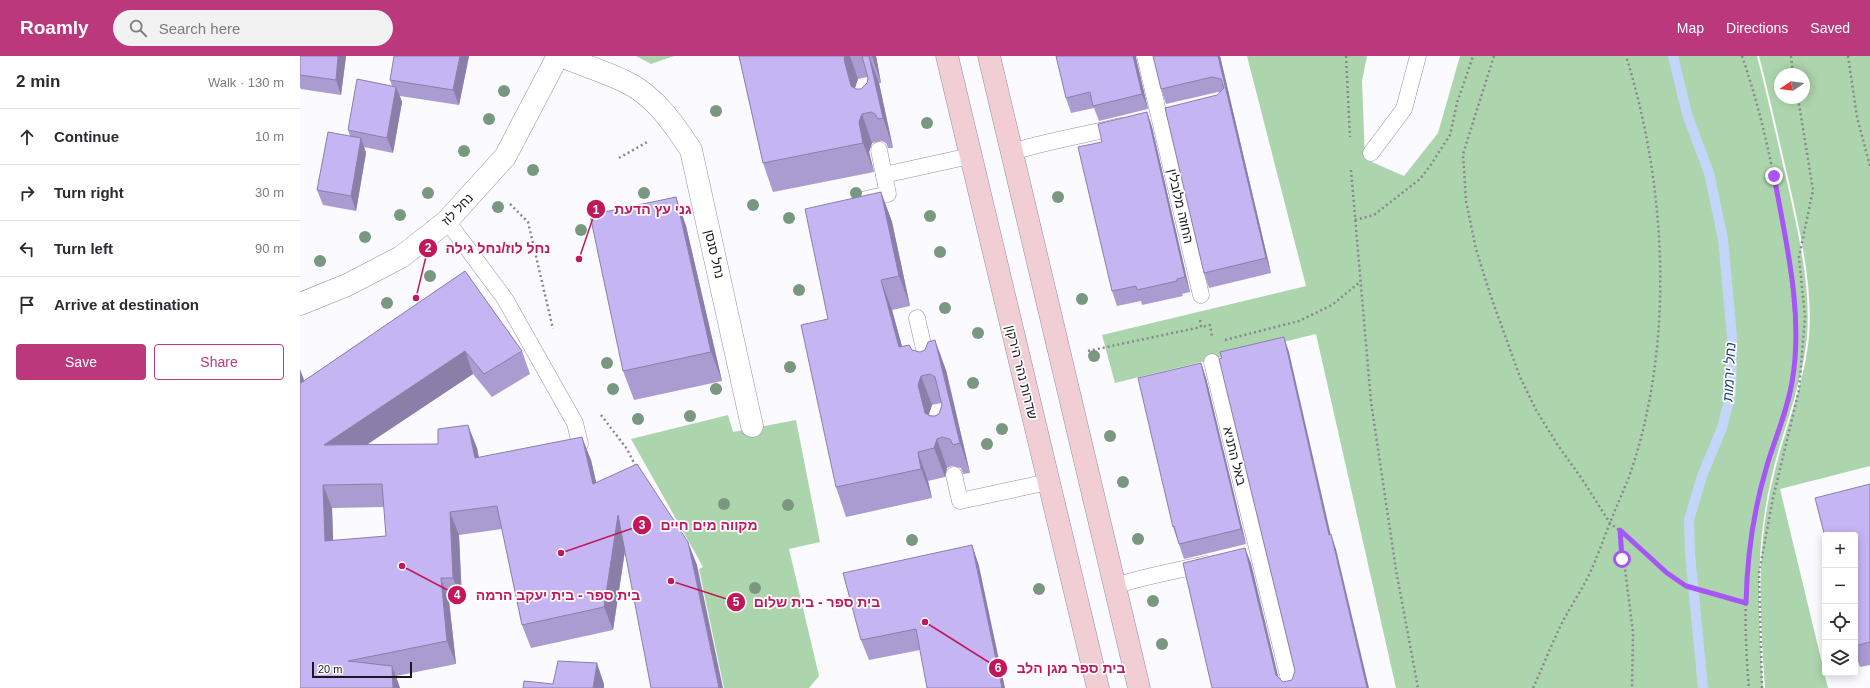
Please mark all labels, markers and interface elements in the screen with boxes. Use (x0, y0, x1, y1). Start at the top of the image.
search box (113, 10, 393, 46)
text: Roamly (20, 17, 89, 38)
icon: search (127, 17, 149, 39)
text: Search here (159, 20, 240, 37)
text: Map (1677, 20, 1704, 36)
text: Directions (1726, 20, 1788, 36)
text: Saved (1810, 20, 1850, 36)
north arrow (1774, 68, 1810, 104)
text: 2 min (16, 72, 60, 91)
text: Walk · 130 m (208, 75, 284, 90)
icon: ahead (16, 126, 38, 148)
text: Continue (54, 128, 119, 145)
text: 10 m (255, 129, 284, 144)
street label: החוזה מלובלין (1165, 167, 1196, 245)
route end (1765, 167, 1783, 185)
icon: right (16, 182, 38, 204)
text: Turn right (54, 184, 124, 201)
text: 30 m (255, 185, 284, 200)
street label: נחל לוז (439, 190, 476, 228)
callout: גני עץ הדעת (586, 196, 700, 222)
text: גני עץ הדעת (614, 201, 692, 217)
text: 1 (593, 203, 600, 217)
street label: נחל סנסן (702, 228, 727, 280)
callout: נחל לוז/נחל גילה (418, 235, 559, 261)
icon: left (16, 238, 38, 260)
text: Turn left (54, 240, 113, 257)
text: נחל לוז/נחל גילה (446, 240, 550, 256)
text: 90 m (255, 241, 284, 256)
text: 2 (425, 241, 432, 255)
icon: arrive (16, 294, 38, 316)
text: Arrive at destination (54, 296, 199, 313)
street label: שדרות נהר הירקון (1003, 324, 1040, 421)
water label: נחל ירמות (1719, 342, 1739, 403)
button: Save (16, 344, 146, 380)
button: Share (154, 344, 284, 380)
street label: באל התניא (1220, 425, 1249, 487)
callout: מקווה מים חיים (632, 512, 765, 538)
text: מקווה מים חיים (660, 517, 758, 533)
text: 3 (639, 518, 646, 532)
map controls (1822, 532, 1858, 676)
button: + (1822, 532, 1858, 568)
route start (1613, 550, 1631, 568)
button: − (1822, 568, 1858, 604)
callout: בית ספר - בית יעקב הרמה (447, 582, 648, 608)
text: בית ספר - בית יעקב הרמה (476, 587, 640, 603)
text: 4 (454, 588, 461, 602)
callout: בית ספר - בית שלום (726, 589, 888, 615)
text: בית ספר - בית שלום (754, 594, 880, 610)
text: 5 (733, 595, 740, 609)
button: locate (1822, 604, 1858, 640)
button: layers (1822, 640, 1858, 676)
callout: בית ספר מגן הלב (988, 655, 1133, 681)
scale bar (312, 660, 412, 679)
text: בית ספר מגן הלב (1017, 660, 1125, 676)
text: 6 (995, 661, 1002, 675)
text: 20 m (318, 663, 342, 675)

